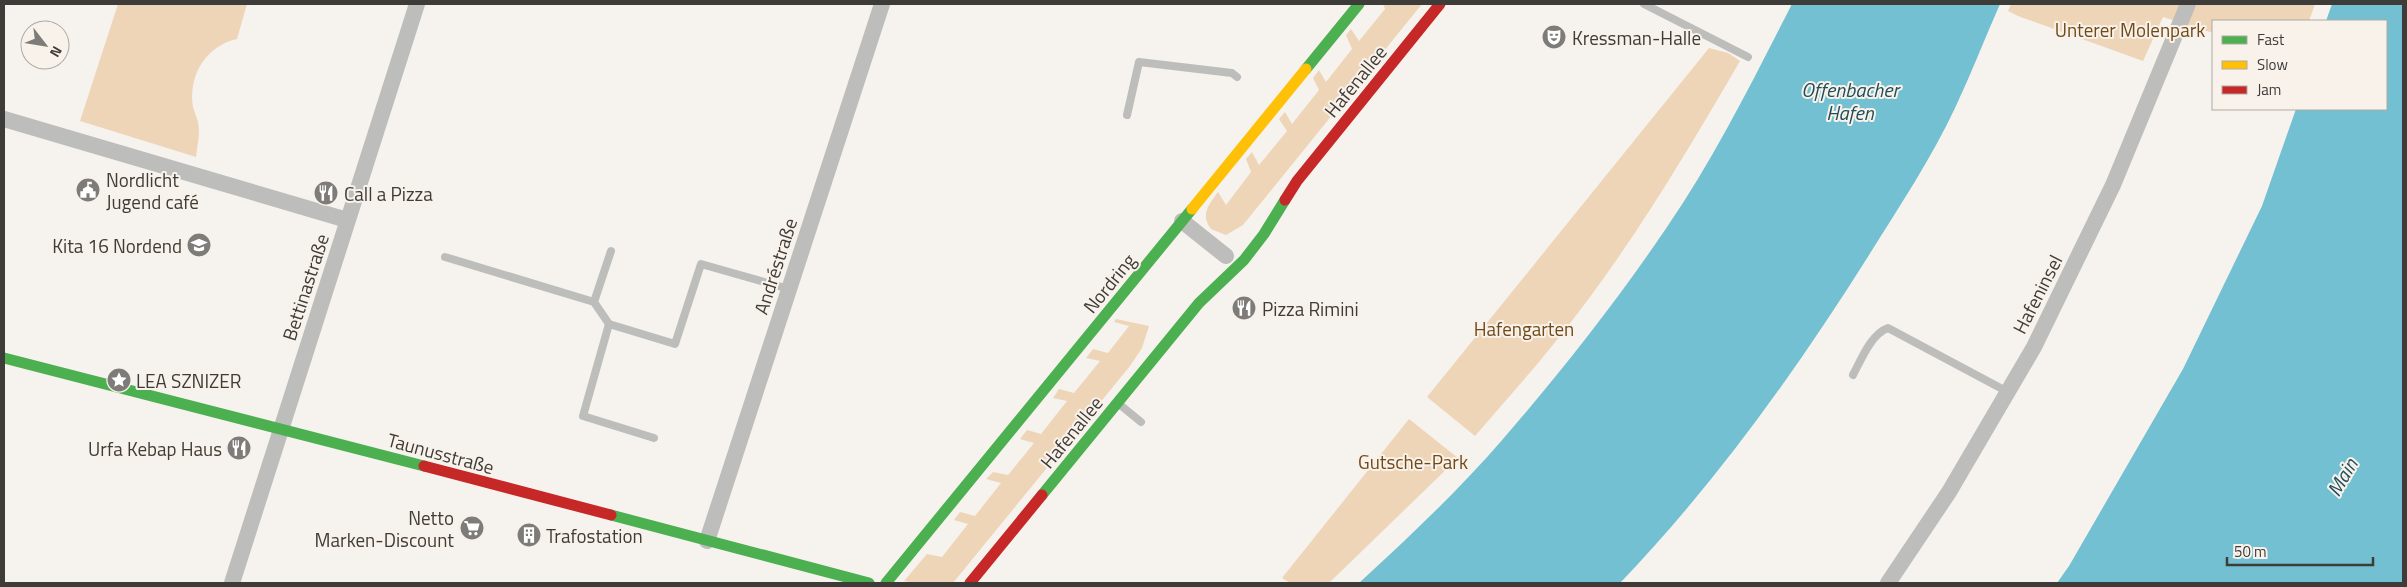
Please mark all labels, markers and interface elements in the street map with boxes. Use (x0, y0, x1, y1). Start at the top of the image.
park label: Unterer Molenpark (2055, 15, 2205, 44)
north arrow (20, 20, 70, 70)
legend (2212, 20, 2387, 110)
place label: Kressman-Halle (1572, 23, 1701, 52)
theatre icon: Kressman-Halle (1541, 24, 1567, 50)
text: Fast (2257, 28, 2285, 51)
street label: Hafenallee (1317, 39, 1393, 123)
text: N (45, 42, 68, 62)
text: Slow (2257, 53, 2288, 76)
water label: Offenbacher Hafen (1801, 74, 1901, 128)
text: Jam (2257, 78, 2281, 101)
place label: Nordlicht Jugend café (106, 165, 199, 216)
public building icon: Nordlicht Jugend café (75, 177, 101, 203)
place label: Call a Pizza (344, 179, 433, 208)
restaurant icon: Call a Pizza (313, 180, 339, 206)
street label: Andréstraße (746, 214, 804, 318)
street label: Bettinastraße (274, 230, 336, 344)
place label: Kita 16 Nordend (52, 231, 182, 260)
school or university icon: Kita 16 Nordend (186, 232, 212, 258)
street label: Nordring (1076, 247, 1142, 319)
street label: Hafeninsel (2005, 249, 2069, 339)
place label: Pizza Rimini (1262, 294, 1359, 323)
restaurant icon: Pizza Rimini (1231, 295, 1257, 321)
park label: Hafengarten (1474, 314, 1574, 343)
place label: LEA SZNIZER (136, 366, 242, 395)
place icon: LEA SZNIZER (106, 367, 132, 393)
street label: Hafenallee (1033, 390, 1109, 474)
street label: Taunusstraße (385, 425, 497, 481)
place label: Urfa Kebap Haus (88, 434, 222, 463)
restaurant icon: Urfa Kebap Haus (226, 435, 252, 461)
park label: Gutsche-Park (1358, 447, 1468, 476)
water label: Main (2319, 451, 2366, 502)
place label: Netto Marken-Discount (315, 503, 454, 554)
supermarket icon: Netto Marken-Discount (459, 515, 485, 541)
place label: Trafostation (546, 521, 643, 550)
building icon: Trafostation (516, 522, 542, 548)
scale bar (2227, 534, 2373, 566)
text: 50 m (2234, 540, 2267, 563)

